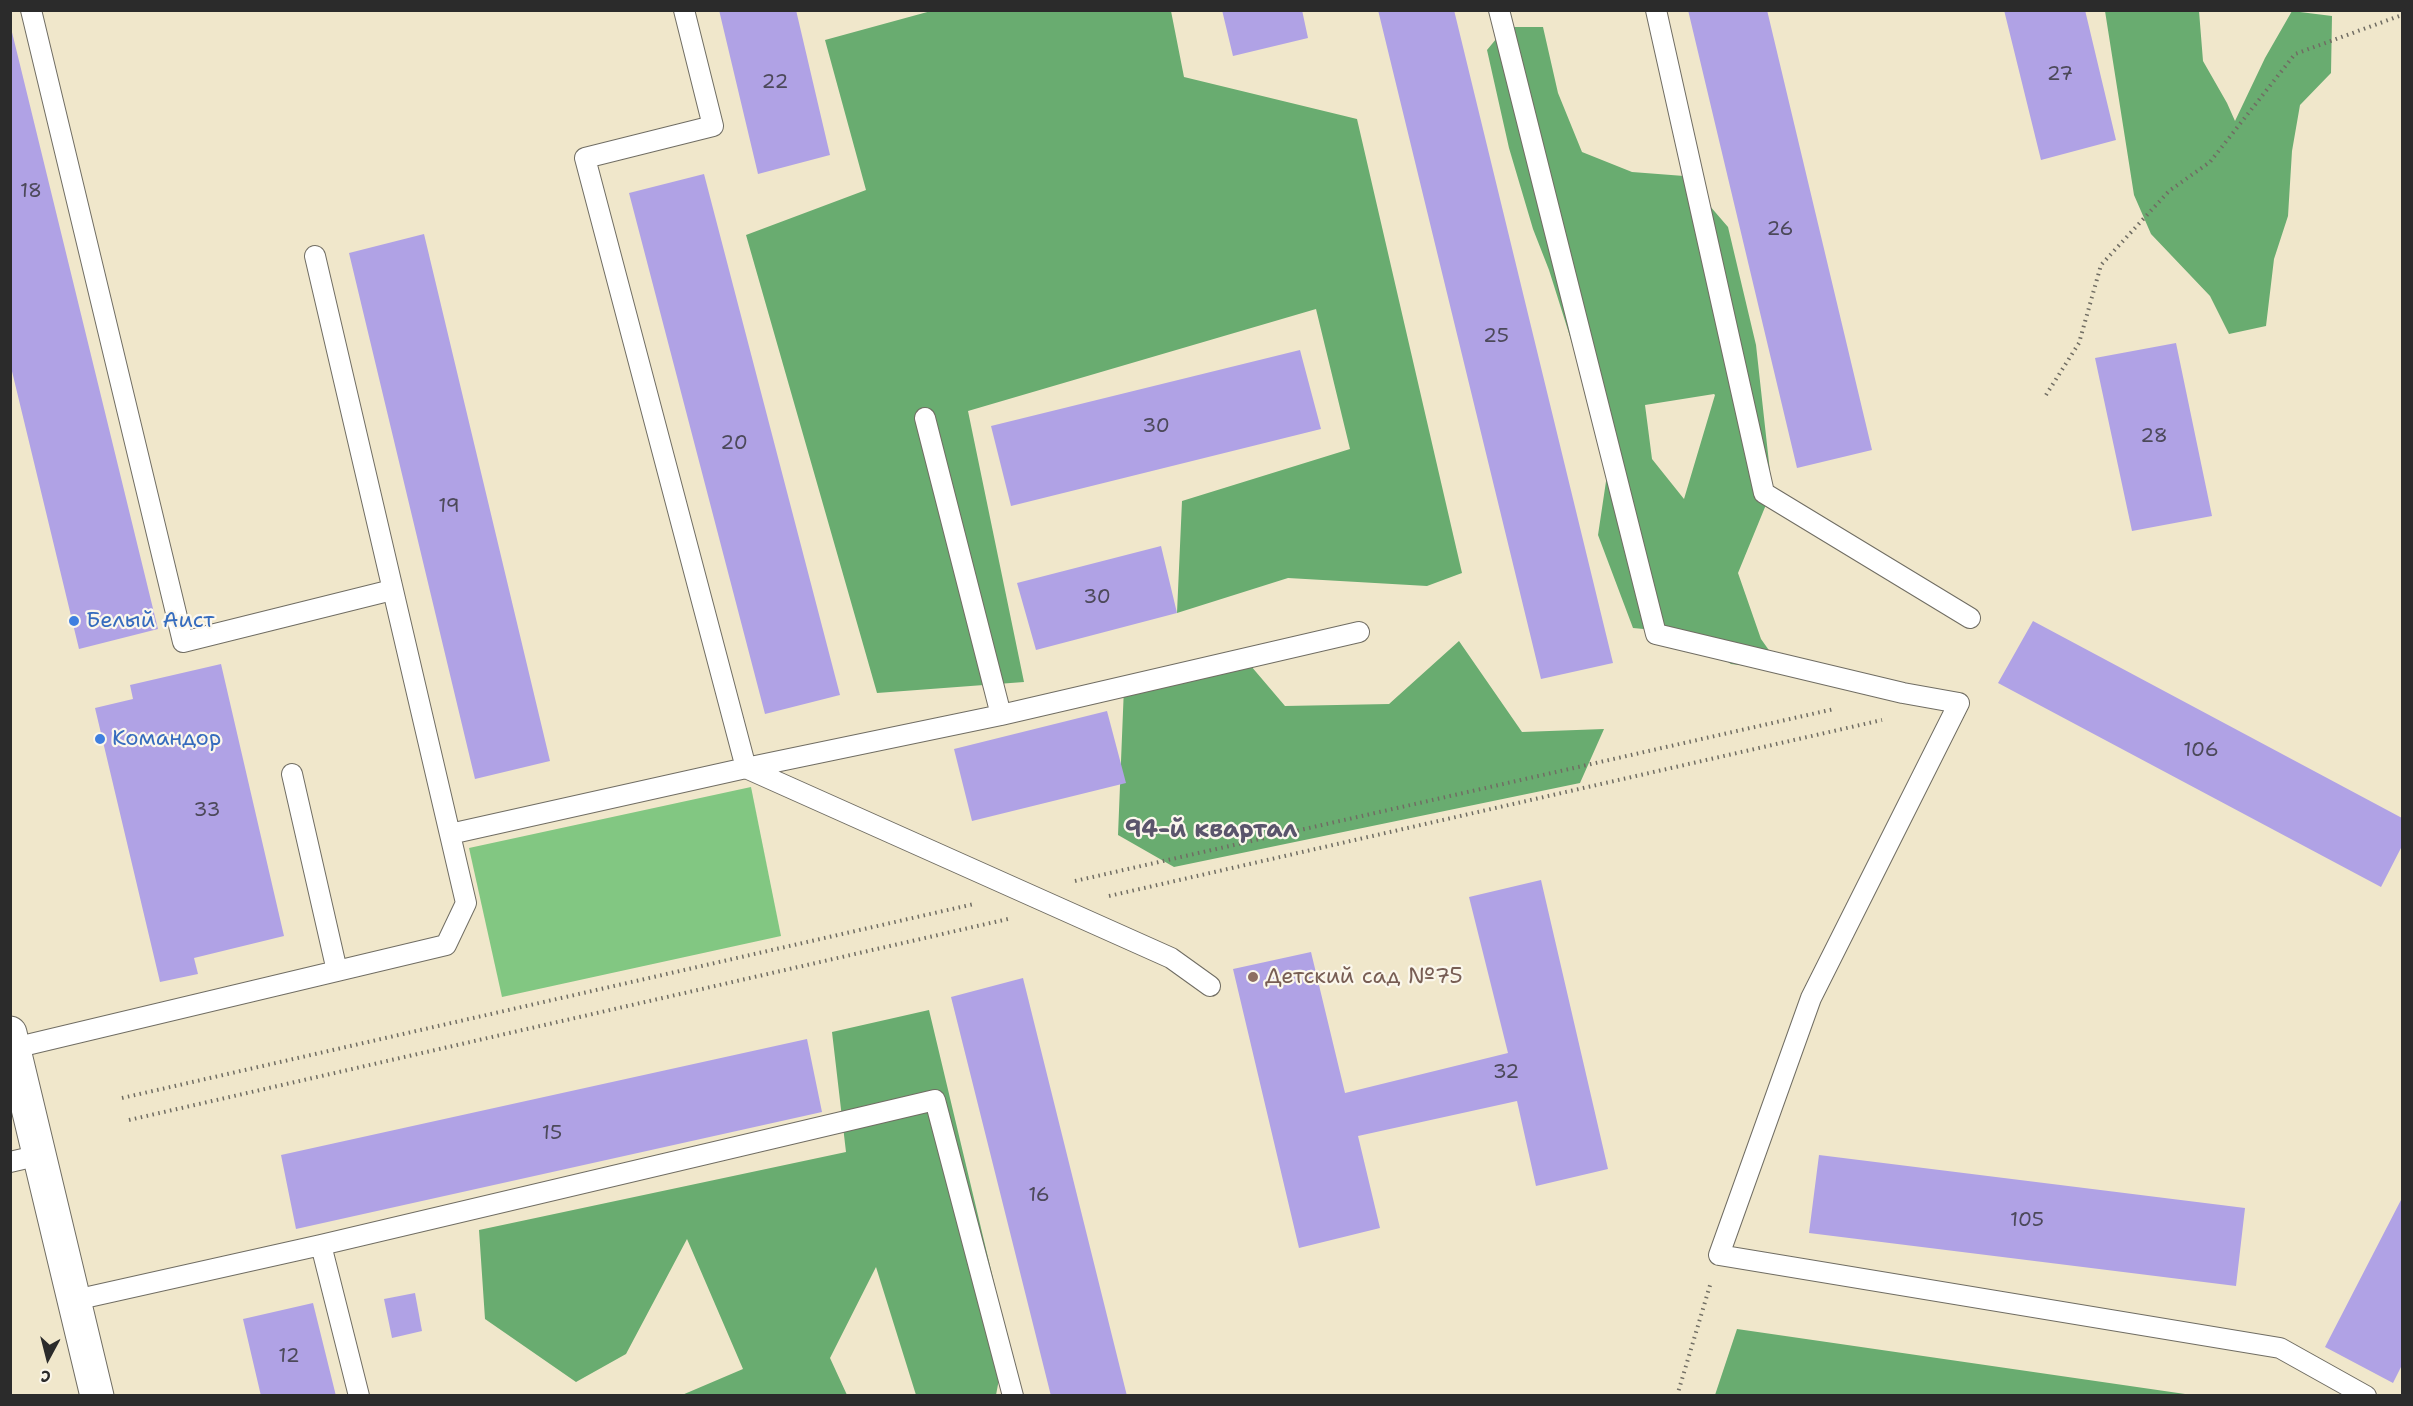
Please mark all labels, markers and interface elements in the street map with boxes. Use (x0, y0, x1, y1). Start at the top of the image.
house number: 27 (2047, 63, 2073, 87)
house number: 22 (762, 71, 788, 95)
house number: 18 (20, 180, 42, 204)
house number: 26 (1766, 218, 1794, 242)
house number: 25 (1483, 325, 1509, 349)
house number: 30 (1142, 415, 1170, 439)
house number: 28 (2140, 425, 2168, 449)
house number: 20 (720, 432, 748, 456)
house number: 19 (438, 495, 460, 519)
house number: 30 (1083, 586, 1111, 610)
place label: Белый Аист (86, 608, 214, 634)
marker: Белый Аист (67, 614, 81, 628)
place label: Командор (112, 726, 221, 752)
marker: Командор (93, 732, 107, 746)
house number: 106 (2183, 739, 2219, 763)
house number: 33 (194, 799, 220, 823)
district label: 94-й квартал (1125, 817, 1297, 845)
place label: Детский сад №75 (1265, 964, 1463, 990)
marker: Детский сад №75 (1246, 970, 1260, 984)
house number: 32 (1493, 1061, 1519, 1085)
house number: 15 (542, 1122, 562, 1146)
house number: 16 (1028, 1184, 1050, 1208)
house number: 105 (2010, 1209, 2044, 1233)
north arrow (18, 1328, 78, 1388)
house number: 12 (278, 1345, 300, 1369)
text: С (40, 1365, 52, 1387)

